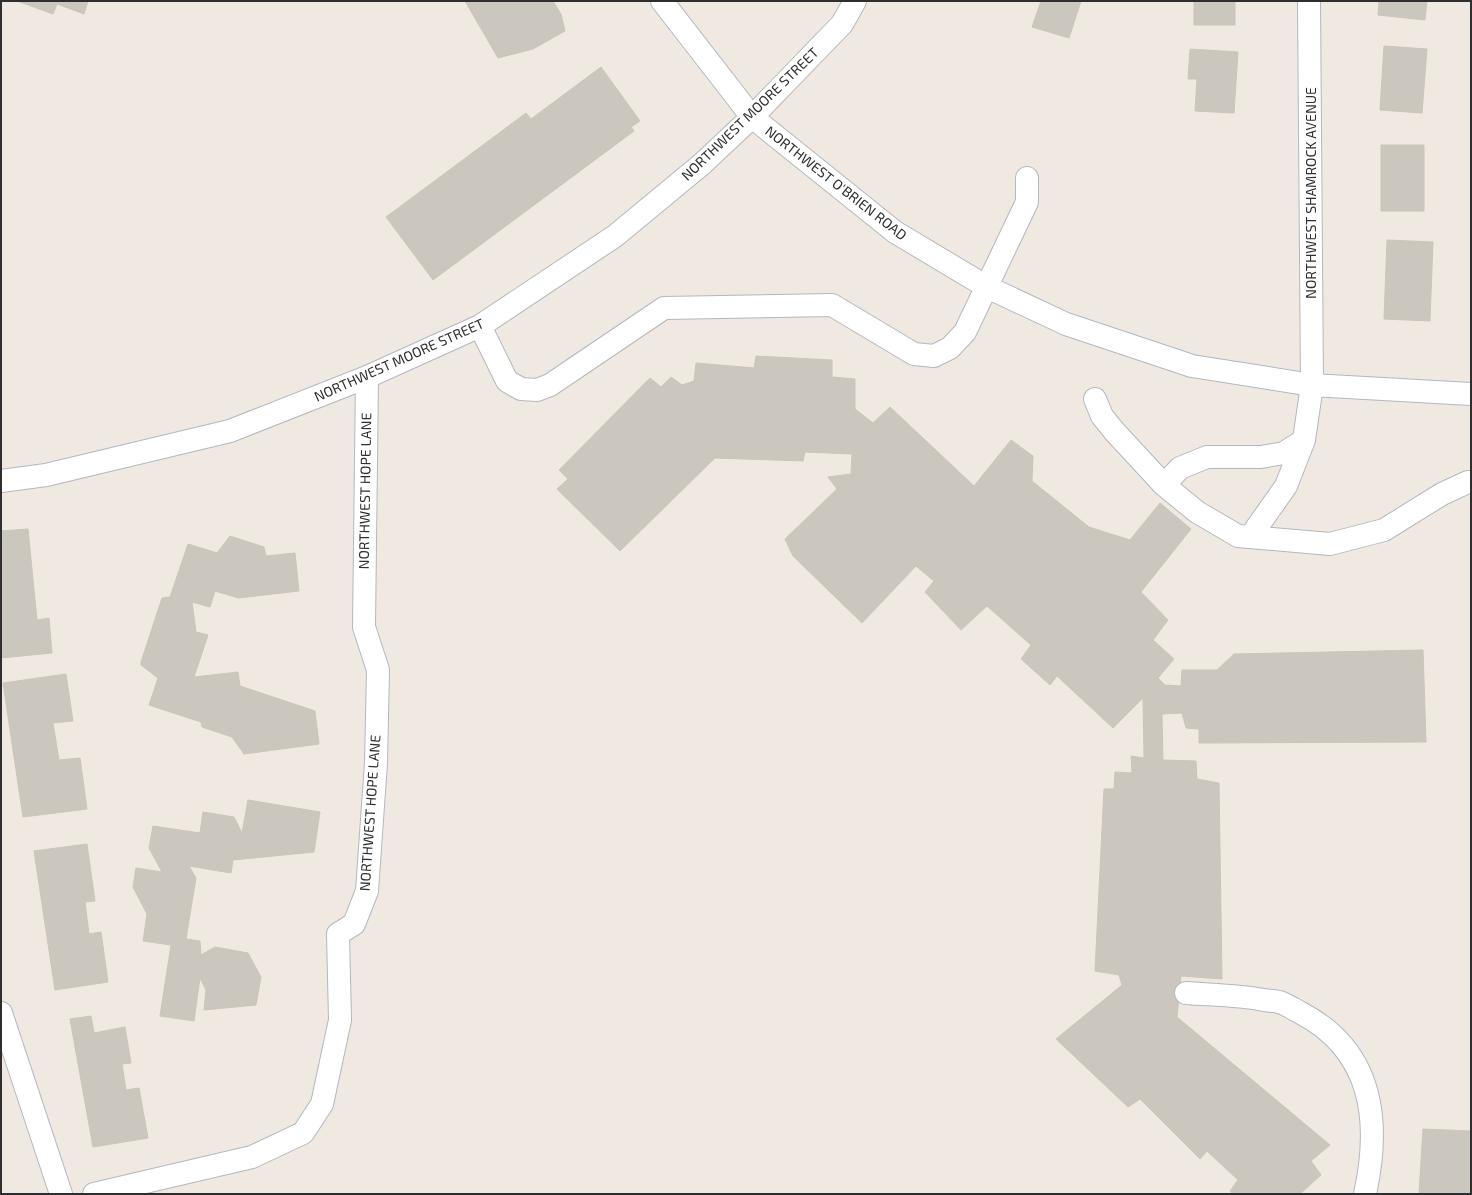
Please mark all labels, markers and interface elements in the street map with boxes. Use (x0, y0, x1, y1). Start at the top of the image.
street label: NORTHWEST MOORE STREET (678, 44, 822, 184)
street label: NORTHWEST SHAMROCK AVENUE (1302, 87, 1319, 299)
street label: NORTHWEST O'BRIEN ROAD (762, 122, 911, 243)
street label: NORTHWEST MOORE STREET (311, 314, 486, 405)
street label: NORTHWEST HOPE LANE (355, 412, 374, 569)
street label: NORTHWEST HOPE LANE (356, 734, 383, 892)

